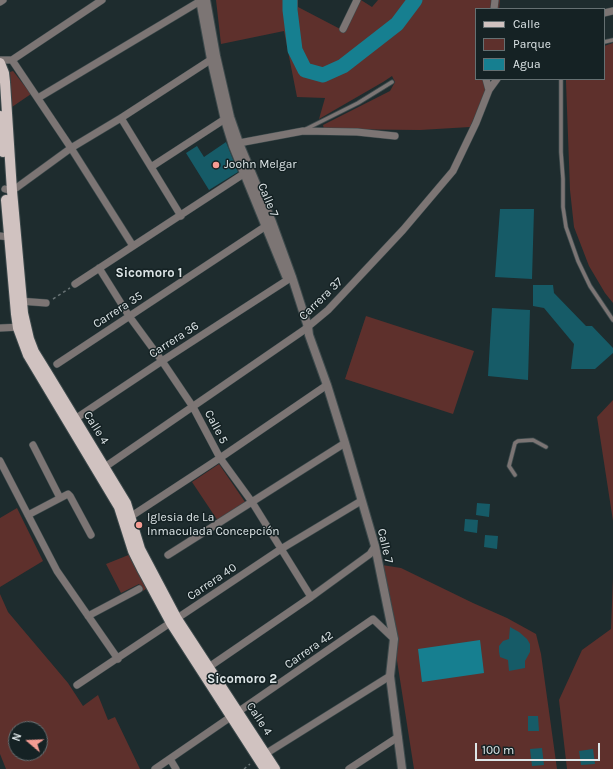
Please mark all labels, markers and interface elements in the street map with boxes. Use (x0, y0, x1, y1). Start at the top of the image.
legend (475, 8, 605, 80)
text: Calle (513, 17, 540, 31)
text: Parque (513, 37, 551, 51)
text: Agua (513, 57, 541, 71)
place label: Joohn Melgar (224, 158, 297, 172)
marker: Joohn Melgar (211, 160, 221, 170)
street label: Calle 7 (254, 181, 282, 219)
district label: Sicomoro 1 (116, 265, 182, 281)
street label: Carrera 37 (296, 275, 346, 323)
street label: Carrera 35 (90, 289, 146, 331)
street label: Carrera 36 (146, 319, 202, 361)
street label: Calle 5 (201, 408, 231, 446)
street label: Calle 4 (80, 409, 112, 447)
place label: Iglesia de La Inmaculada Concepción (147, 511, 280, 539)
marker: Iglesia de La Inmaculada Concepción (134, 520, 144, 530)
street label: Calle 7 (374, 527, 396, 565)
street label: Carrera 40 (185, 560, 239, 604)
street label: Carrera 42 (282, 628, 336, 672)
district label: Sicomoro 2 (207, 671, 277, 687)
street label: Calle 4 (243, 700, 275, 738)
north arrow (8, 721, 48, 761)
text: N (10, 731, 25, 743)
scale bar (477, 735, 602, 761)
text: 100 m (482, 743, 514, 757)

